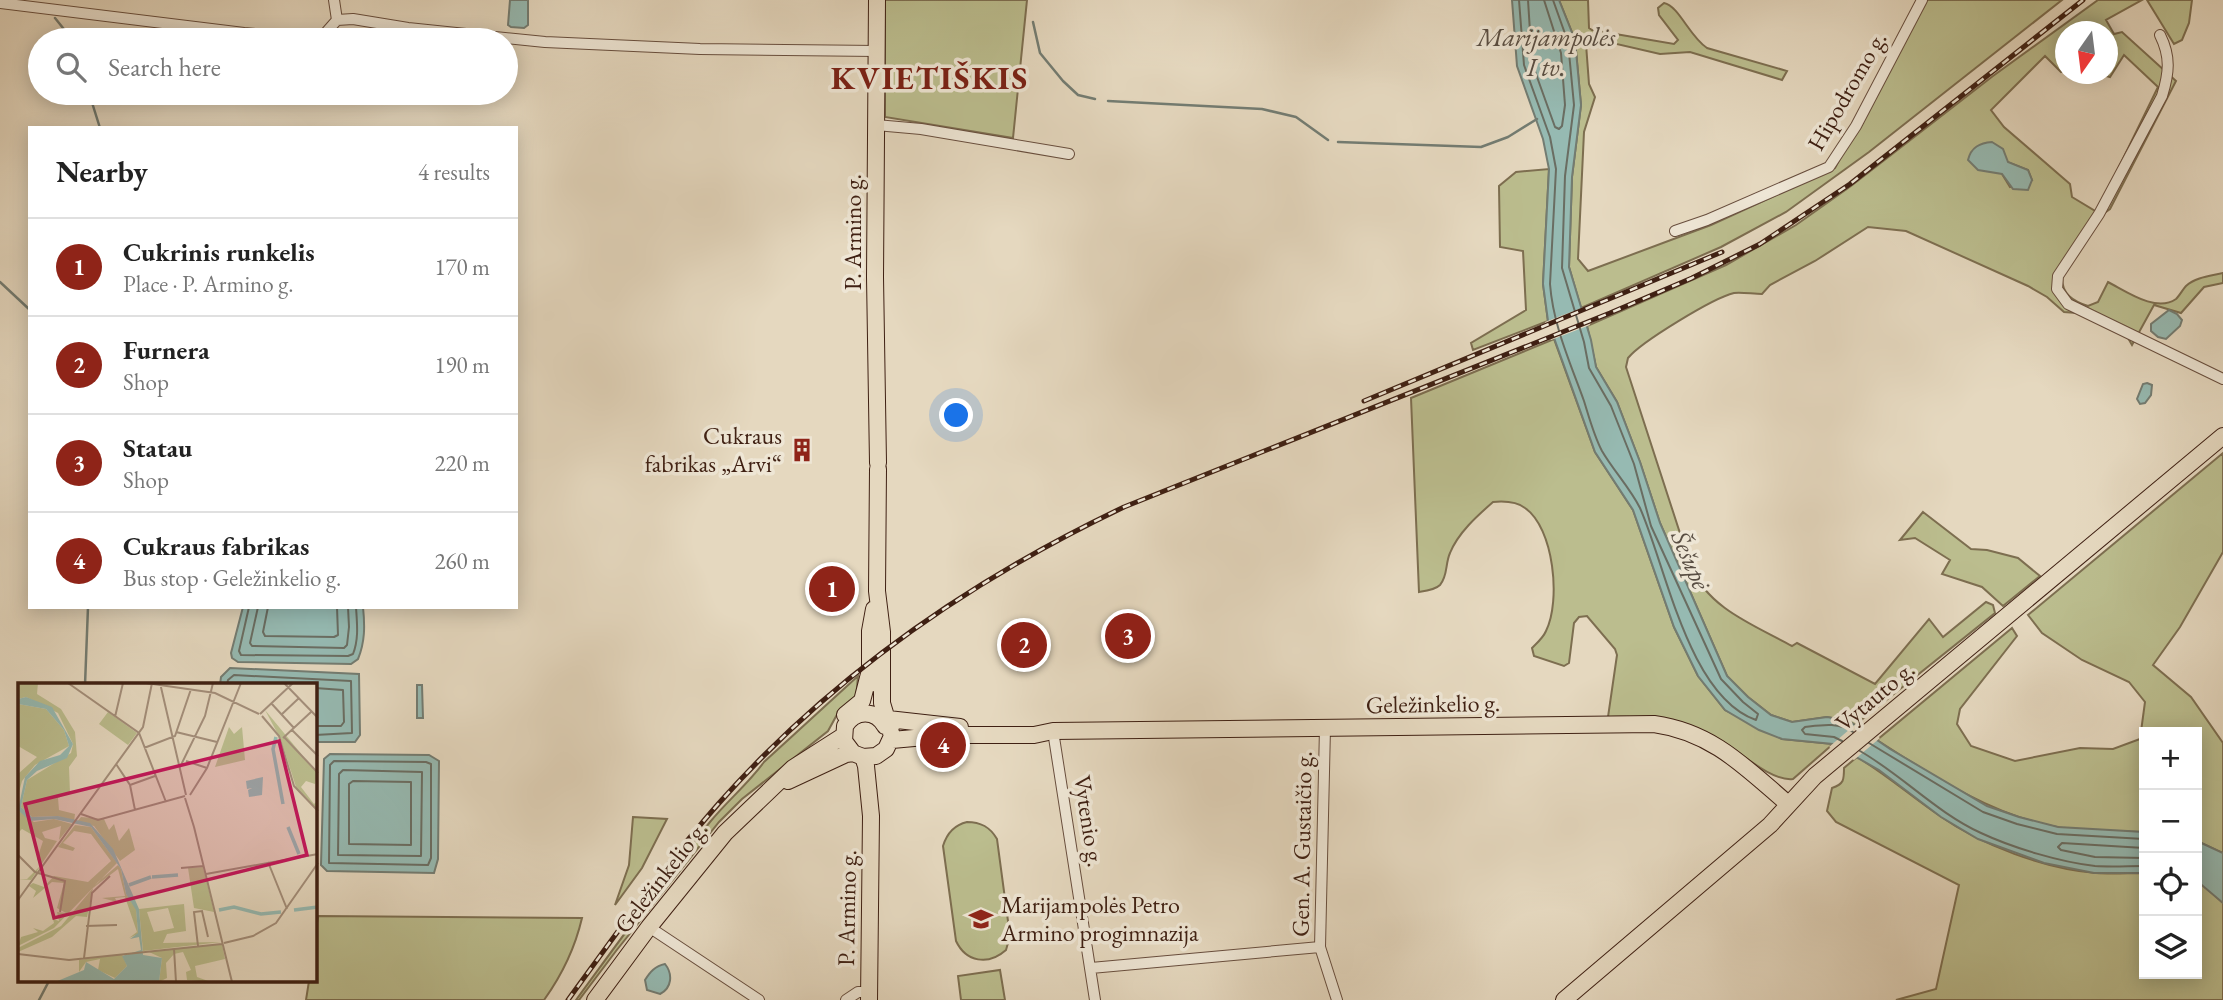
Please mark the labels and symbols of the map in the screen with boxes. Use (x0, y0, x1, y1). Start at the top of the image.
water label: Marijampolės I tv. (1475, 20, 1616, 84)
north arrow (2055, 21, 2118, 84)
street label: Hipodromo g. (1800, 25, 1893, 156)
district label: KVIETIŠKIS (831, 57, 1029, 99)
street label: P. Armino g. (837, 174, 868, 290)
your location (939, 398, 973, 432)
place label: Cukraus fabrikas „Arvi“ (645, 420, 782, 479)
building icon: Cukraus fabrikas „Arvi“ (788, 436, 816, 464)
water label: Šešupė (1663, 524, 1719, 596)
pin: 1 (809, 563, 855, 615)
pin: 3 (1105, 610, 1151, 662)
pin: 2 (1001, 619, 1047, 671)
street label: Vytauto g. (1829, 653, 1921, 738)
inset map (18, 683, 317, 982)
street label: Geležinkelio g. (1365, 687, 1500, 720)
pin: 4 (920, 719, 966, 771)
street label: Gen. A. Gustaičio g. (1284, 751, 1319, 937)
street label: Vytenio g. (1067, 773, 1112, 869)
street label: Geležinkelio g. (607, 814, 714, 939)
street label: P. Armino g. (830, 850, 863, 966)
place label: Marijampolės Petro Armino progimnazija (1000, 889, 1199, 948)
school or university icon: Marijampolės Petro Armino progimnazija (967, 905, 995, 933)

